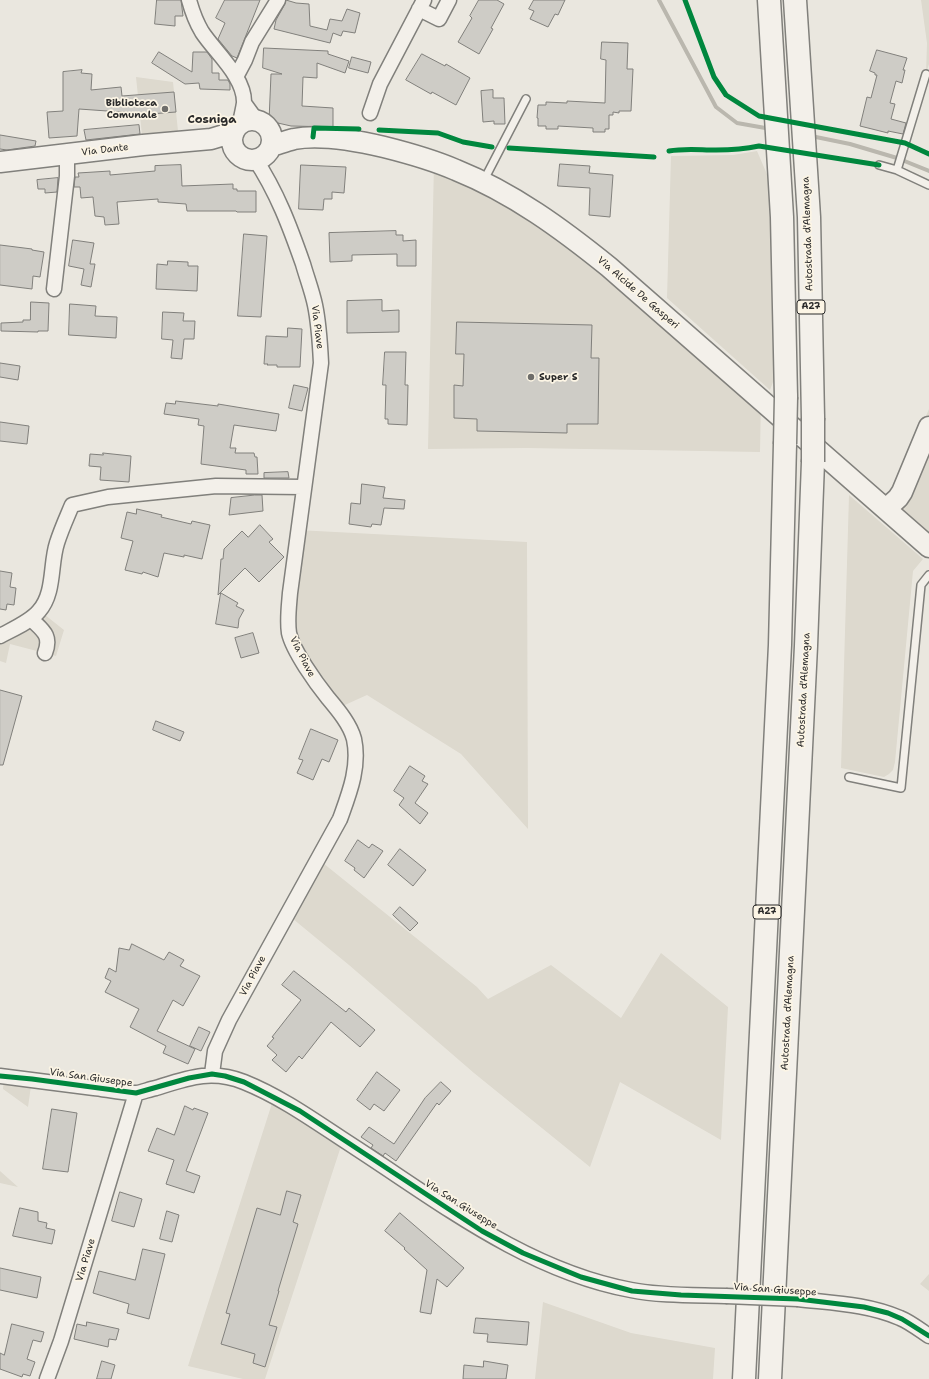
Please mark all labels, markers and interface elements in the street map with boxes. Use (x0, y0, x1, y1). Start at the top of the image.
place label: Biblioteca Comunale (106, 97, 157, 120)
marker: Biblioteca Comunale (160, 104, 170, 114)
district label: Cosniga (188, 113, 236, 127)
street label: Via Dante (81, 141, 129, 159)
street label: Autostrada d'Alemagna (800, 177, 816, 291)
street label: Via Alcide De Gasperi (595, 254, 681, 332)
road number: A27 (797, 300, 825, 314)
street label: Via Piave (308, 304, 326, 350)
place label: Super S (539, 371, 577, 383)
marker: Super S (526, 372, 536, 382)
street label: Autostrada d'Alemagna (795, 632, 813, 748)
street label: Via Piave (287, 635, 317, 679)
road number: A27 (753, 905, 781, 919)
street label: Via Piave (237, 954, 269, 998)
street label: Autostrada d'Alemagna (779, 955, 797, 1071)
street label: Via San Giuseppe (49, 1066, 133, 1090)
street label: Via San Giuseppe (422, 1178, 500, 1232)
street label: Via Piave (74, 1237, 98, 1283)
street label: Via San Giuseppe (733, 1281, 817, 1299)

